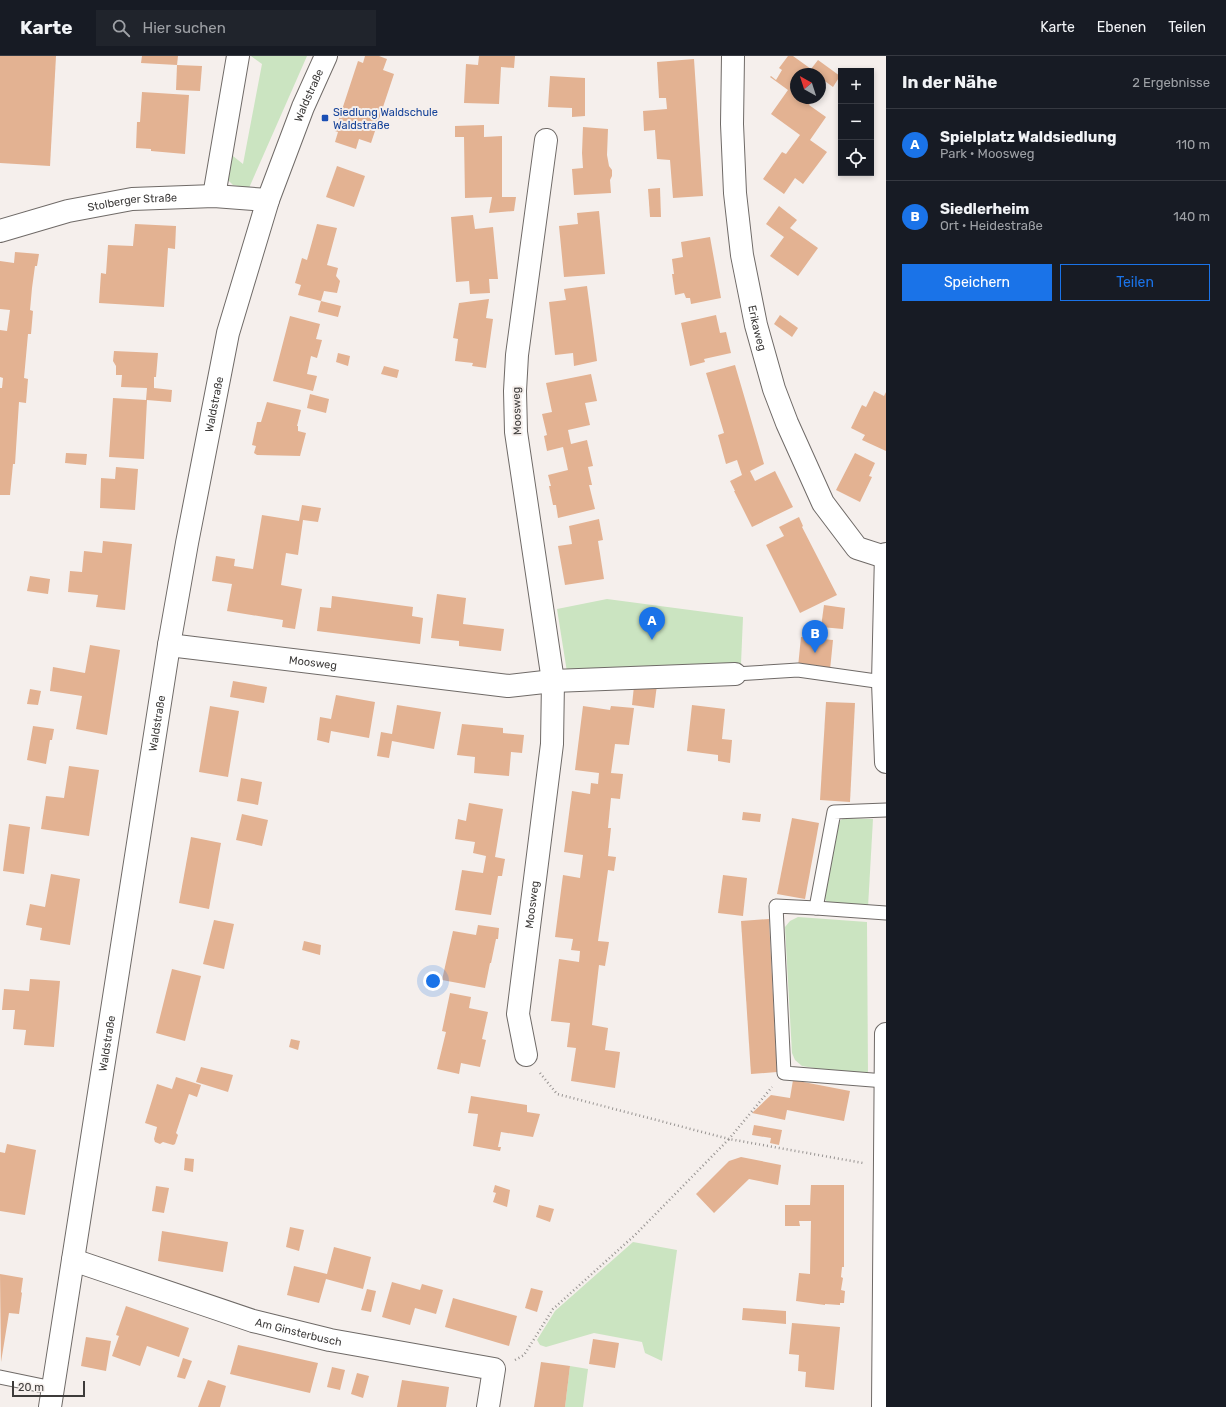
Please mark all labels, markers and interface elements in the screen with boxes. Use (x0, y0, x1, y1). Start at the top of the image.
search box (96, 10, 376, 46)
text: Karte (20, 16, 72, 39)
icon: search (110, 17, 132, 39)
text: Hier suchen (142, 19, 226, 37)
text: Karte (1040, 19, 1075, 36)
text: Ebenen (1097, 19, 1146, 36)
text: Teilen (1168, 19, 1206, 36)
street label: Waldstraße (292, 67, 326, 124)
north arrow (790, 68, 826, 104)
map controls (838, 68, 874, 176)
button: + (838, 68, 874, 104)
text: In der Nähe (902, 72, 997, 92)
text: 2 Ergebnisse (1132, 75, 1210, 90)
button: − (838, 104, 874, 140)
place label: Siedlung Waldschule Waldstraße (333, 106, 438, 132)
marker: Siedlung Waldschule Waldstraße (320, 113, 330, 123)
text: Spielplatz Waldsiedlung (940, 128, 1117, 146)
text: A (910, 137, 920, 152)
text: 110 m (1176, 137, 1210, 152)
button: locate (838, 140, 874, 176)
text: Park · Moosweg (940, 146, 1035, 161)
street label: Stolberger Straße (86, 191, 177, 214)
text: Siedlerheim (940, 200, 1029, 218)
text: B (910, 209, 920, 224)
text: 140 m (1173, 209, 1210, 224)
text: Ort · Heidestraße (940, 218, 1043, 233)
button: Speichern (902, 264, 1052, 301)
button: Teilen (1060, 264, 1210, 301)
street label: Erikaweg (746, 304, 769, 352)
street label: Waldstraße (202, 375, 226, 433)
street label: Moosweg (510, 387, 524, 435)
pin: A (639, 607, 665, 640)
pin: B (802, 620, 828, 653)
street label: Moosweg (288, 653, 338, 672)
street label: Waldstraße (146, 694, 168, 752)
street label: Moosweg (522, 880, 541, 929)
your location (423, 971, 443, 991)
street label: Waldstraße (96, 1014, 118, 1072)
street label: Am Ginsterbusch (254, 1315, 343, 1348)
scale bar (12, 1379, 85, 1398)
text: 20 m (18, 1381, 44, 1394)

